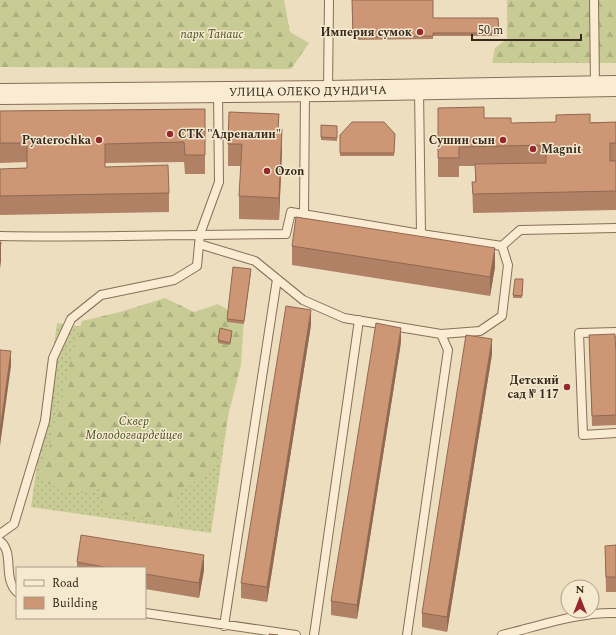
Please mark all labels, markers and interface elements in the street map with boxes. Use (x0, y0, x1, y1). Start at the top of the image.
scale bar (472, 16, 581, 42)
text: 50 m (478, 21, 503, 40)
place label: Империя сумок (320, 23, 413, 42)
park label: парк Танаис (180, 25, 244, 44)
marker: Империя сумок (415, 27, 425, 37)
street label: УЛИЦА ОЛЕКО ДУНДИЧА (229, 80, 387, 101)
place label: СТК "Адреналин" (178, 125, 281, 144)
marker: СТК "Адреналин" (165, 129, 175, 139)
place label: Pyaterochka (22, 131, 92, 150)
place label: Сушин сын (429, 131, 495, 150)
marker: Pyaterochka (94, 135, 104, 145)
marker: Сушин сын (498, 135, 508, 145)
place label: Magnit (541, 140, 582, 159)
marker: Magnit (528, 144, 538, 154)
place label: Ozon (275, 162, 305, 181)
marker: Ozon (262, 166, 272, 176)
place label: Детский сад № 117 (508, 371, 559, 404)
marker: Детский сад № 117 (562, 382, 572, 392)
park label: Сквер Молодогвардейцев (85, 412, 183, 445)
legend (16, 567, 146, 619)
text: Road (52, 574, 79, 593)
north arrow (560, 579, 600, 619)
text: N (576, 581, 585, 598)
text: Building (52, 594, 98, 613)

